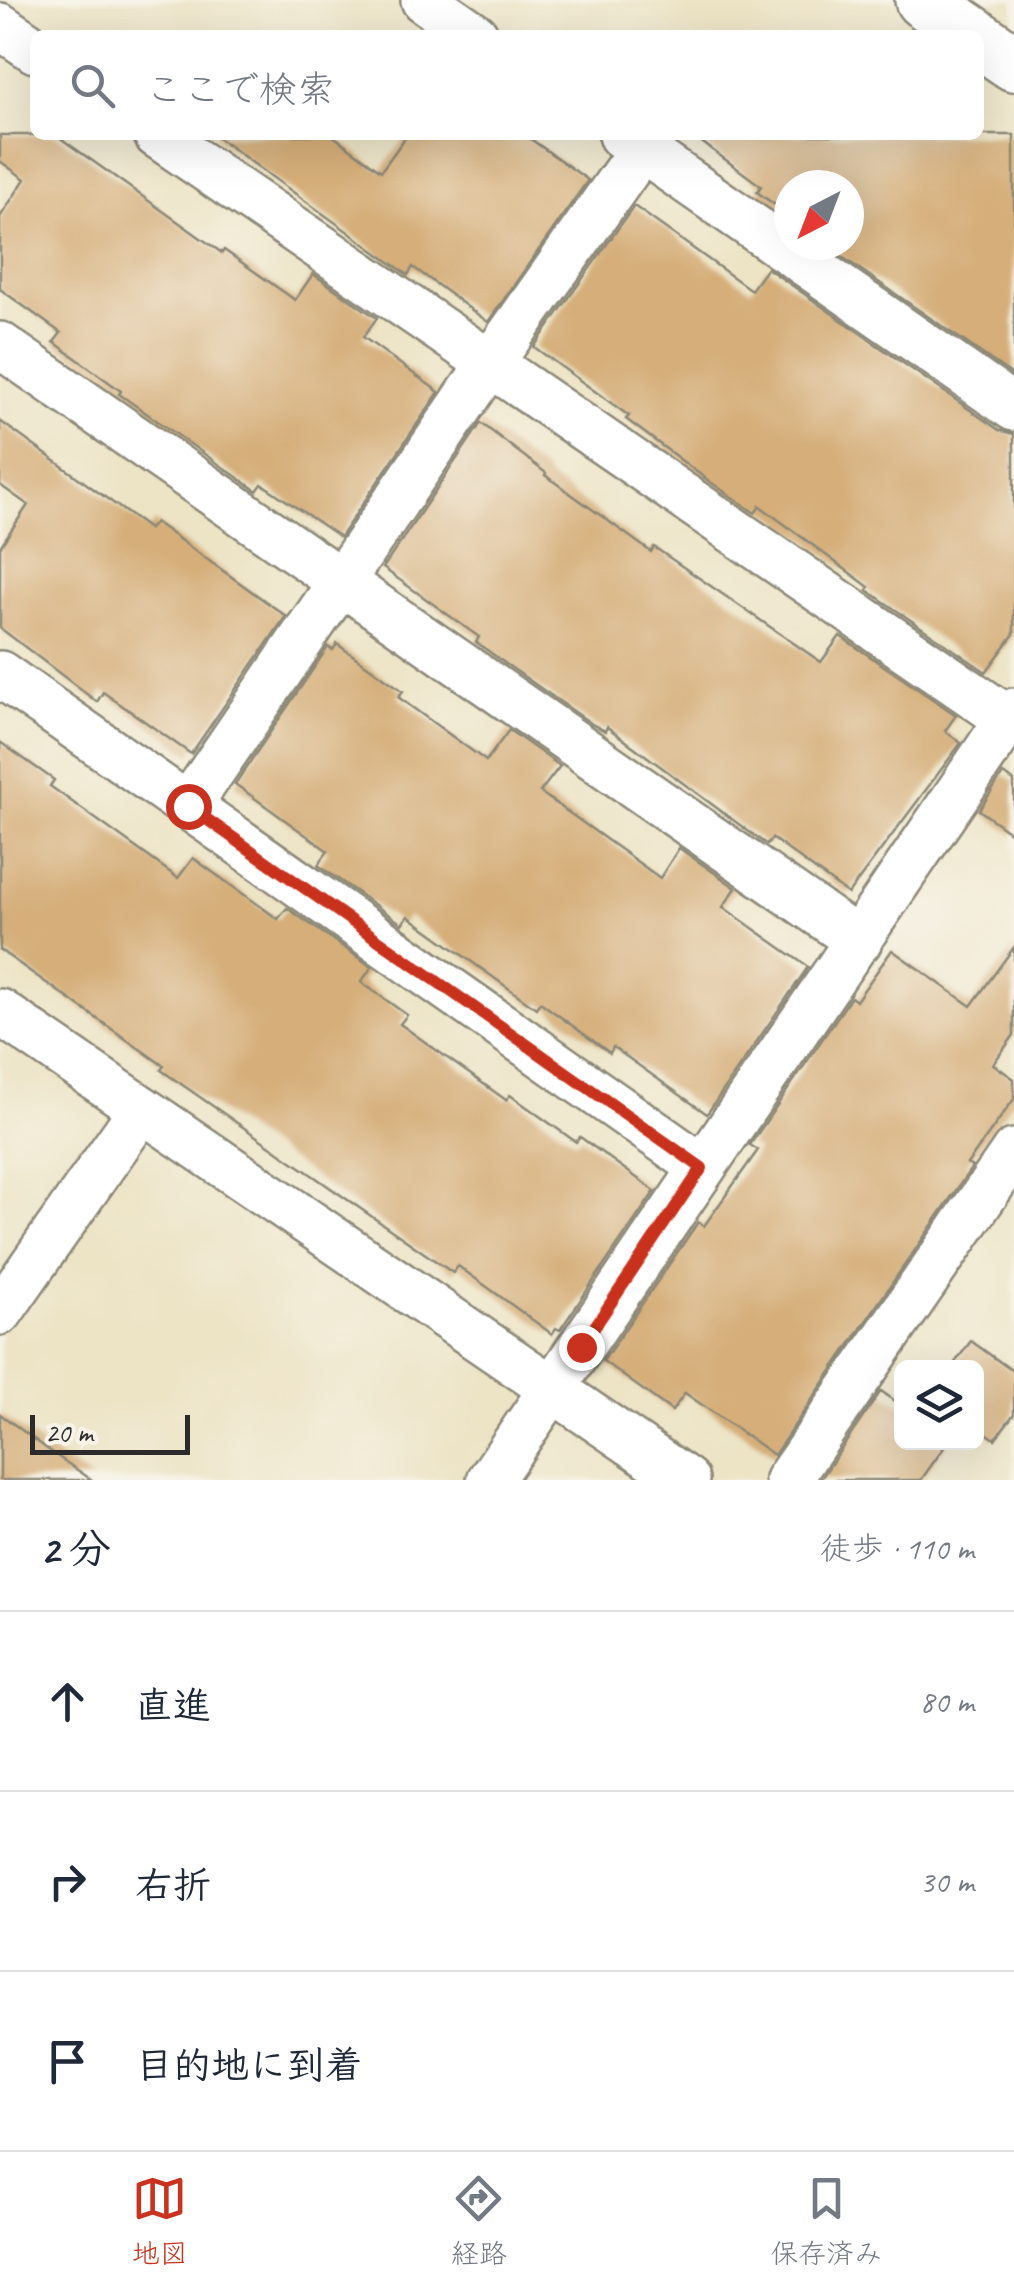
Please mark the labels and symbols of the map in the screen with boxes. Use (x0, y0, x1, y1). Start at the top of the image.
north arrow (774, 170, 864, 260)
route start (166, 784, 212, 830)
route end (559, 1325, 605, 1371)
scale bar (30, 1410, 190, 1454)

